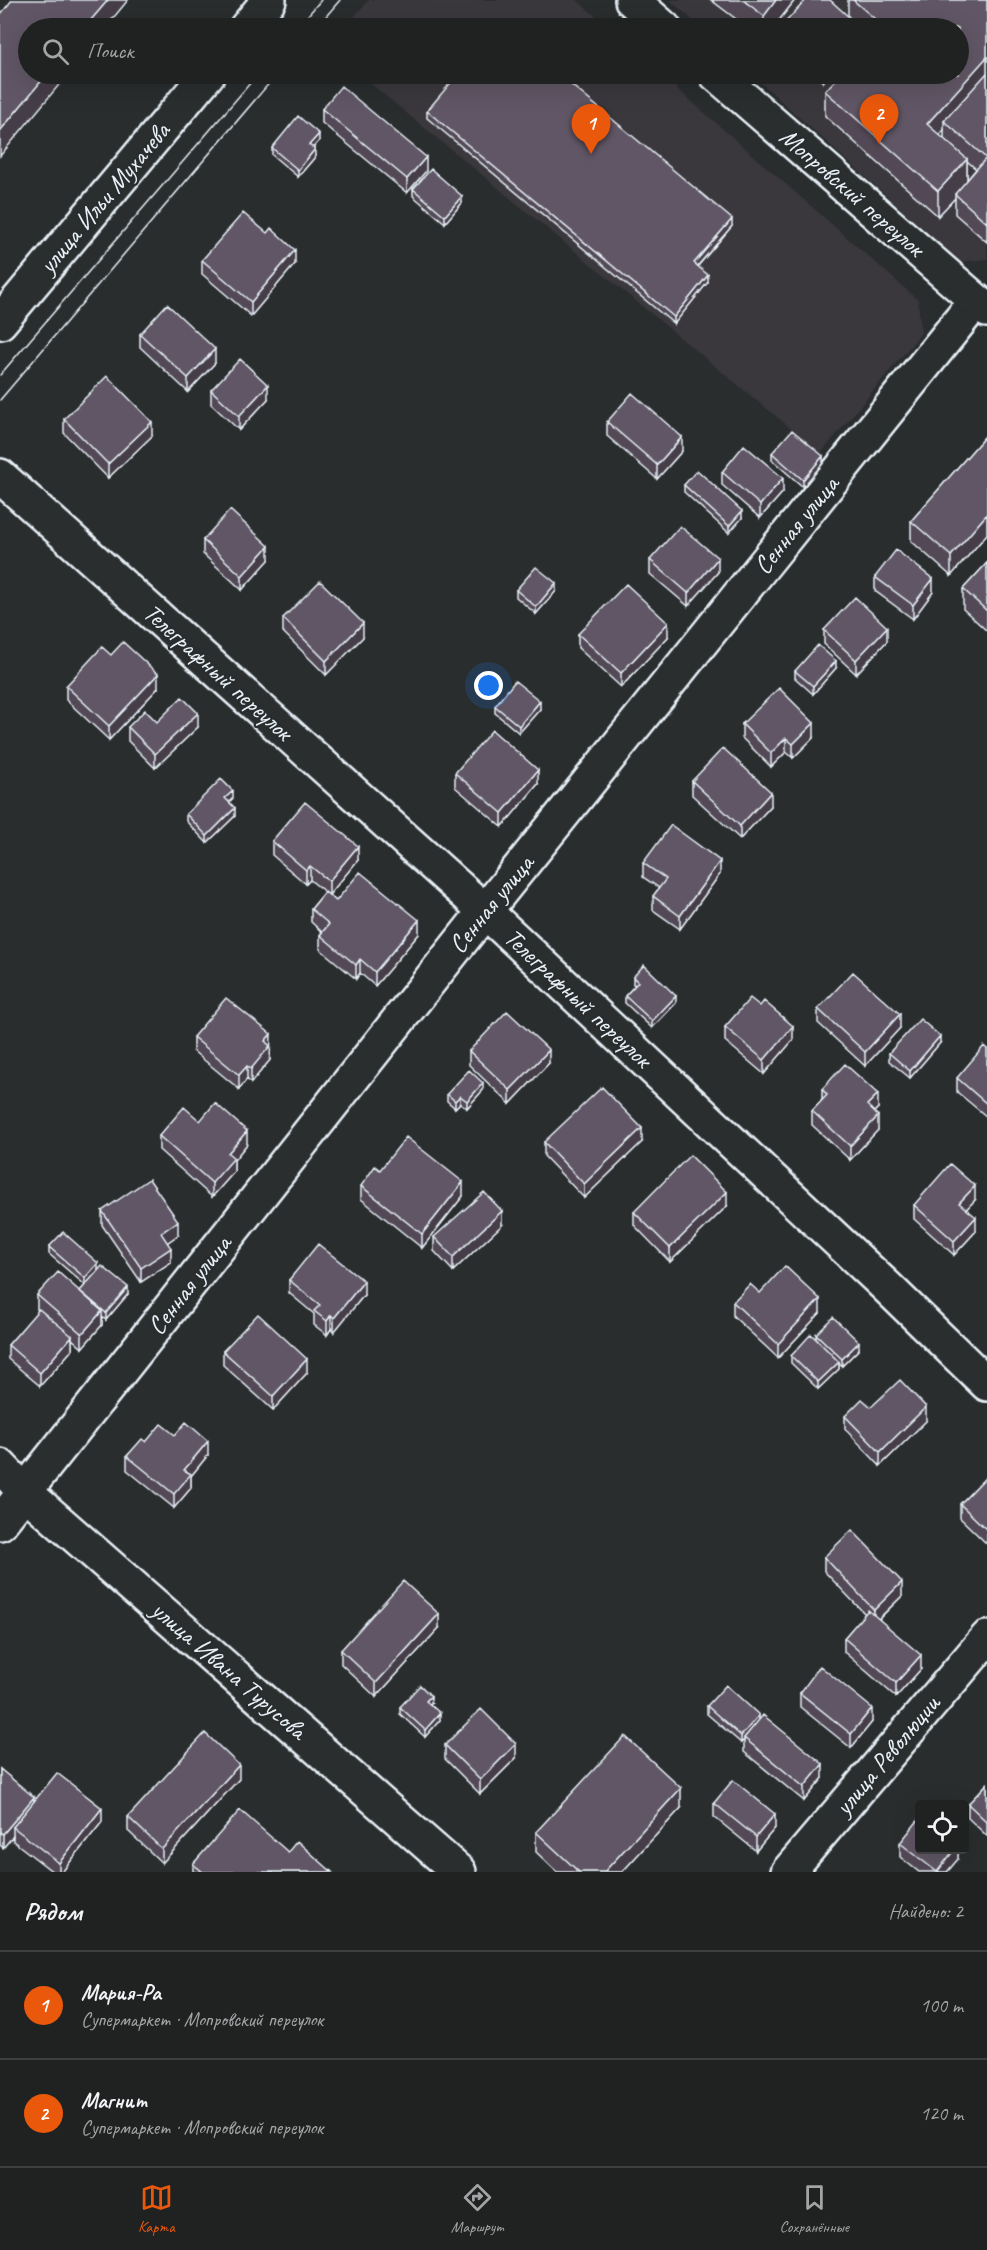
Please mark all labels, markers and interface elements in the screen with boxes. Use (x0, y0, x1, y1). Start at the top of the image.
search box (18, 18, 969, 84)
icon: search (39, 35, 72, 68)
text: Поиск (87, 37, 133, 65)
pin: 2 (860, 94, 898, 144)
pin: 1 (572, 104, 610, 154)
street label: улица Ильи Мухачева (30, 114, 178, 282)
street label: Мопровский переулок (773, 120, 933, 266)
street label: Сенная улица (746, 467, 847, 581)
street label: Телеграфный переулок (136, 596, 301, 749)
your location (474, 671, 503, 700)
street label: Сенная улица (441, 846, 542, 960)
street label: Телеграфный переулок (497, 921, 661, 1077)
street label: Сенная улица (140, 1227, 240, 1342)
street label: улица Ивана Турусова (143, 1592, 315, 1748)
street label: улица Революции (826, 1687, 948, 1824)
map controls (915, 1800, 969, 1854)
button: locate (915, 1800, 969, 1854)
text: Рядом (24, 1895, 82, 1928)
text: Найдено: 2 (888, 1899, 963, 1924)
text: Мария-Ра (81, 1979, 161, 2007)
text: 1 (39, 1993, 48, 2018)
text: 100 m (920, 1993, 963, 2018)
text: Супермаркет · Мопровский переулок (81, 2007, 323, 2032)
text: Магнит (81, 2087, 147, 2115)
text: 2 (39, 2101, 48, 2126)
text: 120 m (920, 2101, 963, 2126)
text: Супермаркет · Мопровский переулок (81, 2115, 323, 2140)
tab: Карта (138, 2181, 175, 2237)
tab: Маршрут (451, 2181, 503, 2237)
tab: Сохранённые (779, 2181, 849, 2237)

